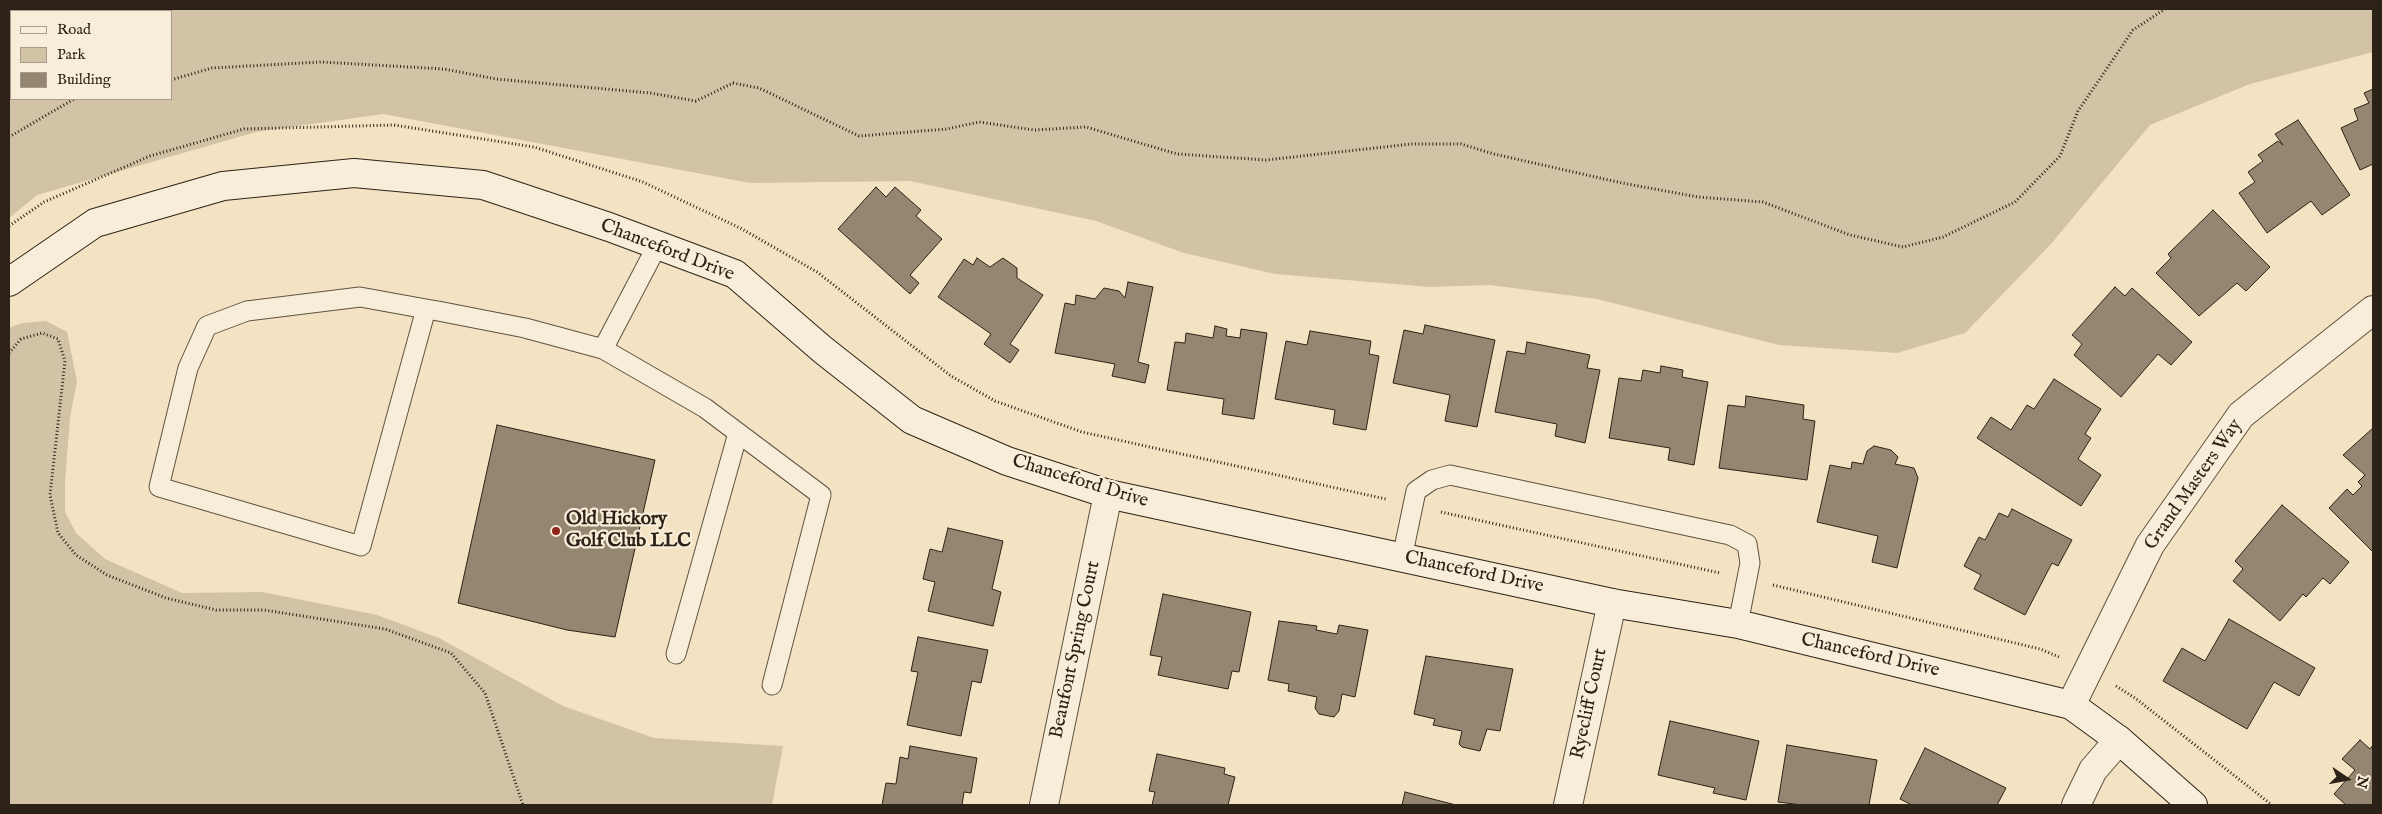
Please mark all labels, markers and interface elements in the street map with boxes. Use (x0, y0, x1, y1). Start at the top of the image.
legend (10, 10, 172, 100)
text: Road (57, 20, 91, 39)
text: Park (57, 45, 86, 64)
text: Building (57, 70, 111, 89)
street label: Chanceford Drive (597, 215, 737, 287)
street label: Grand Masters Way (2140, 415, 2248, 555)
street label: Chanceford Drive (1009, 450, 1151, 514)
place label: Old Hickory Golf Club LLC (566, 509, 691, 553)
marker: Old Hickory Golf Club LLC (550, 525, 562, 537)
street label: Chanceford Drive (1402, 547, 1546, 599)
street label: Beaufont Spring Court (1046, 559, 1106, 741)
street label: Chanceford Drive (1799, 629, 1941, 683)
street label: Ryecliff Court (1567, 647, 1613, 761)
north arrow (2322, 754, 2372, 804)
text: N (2352, 774, 2372, 790)

